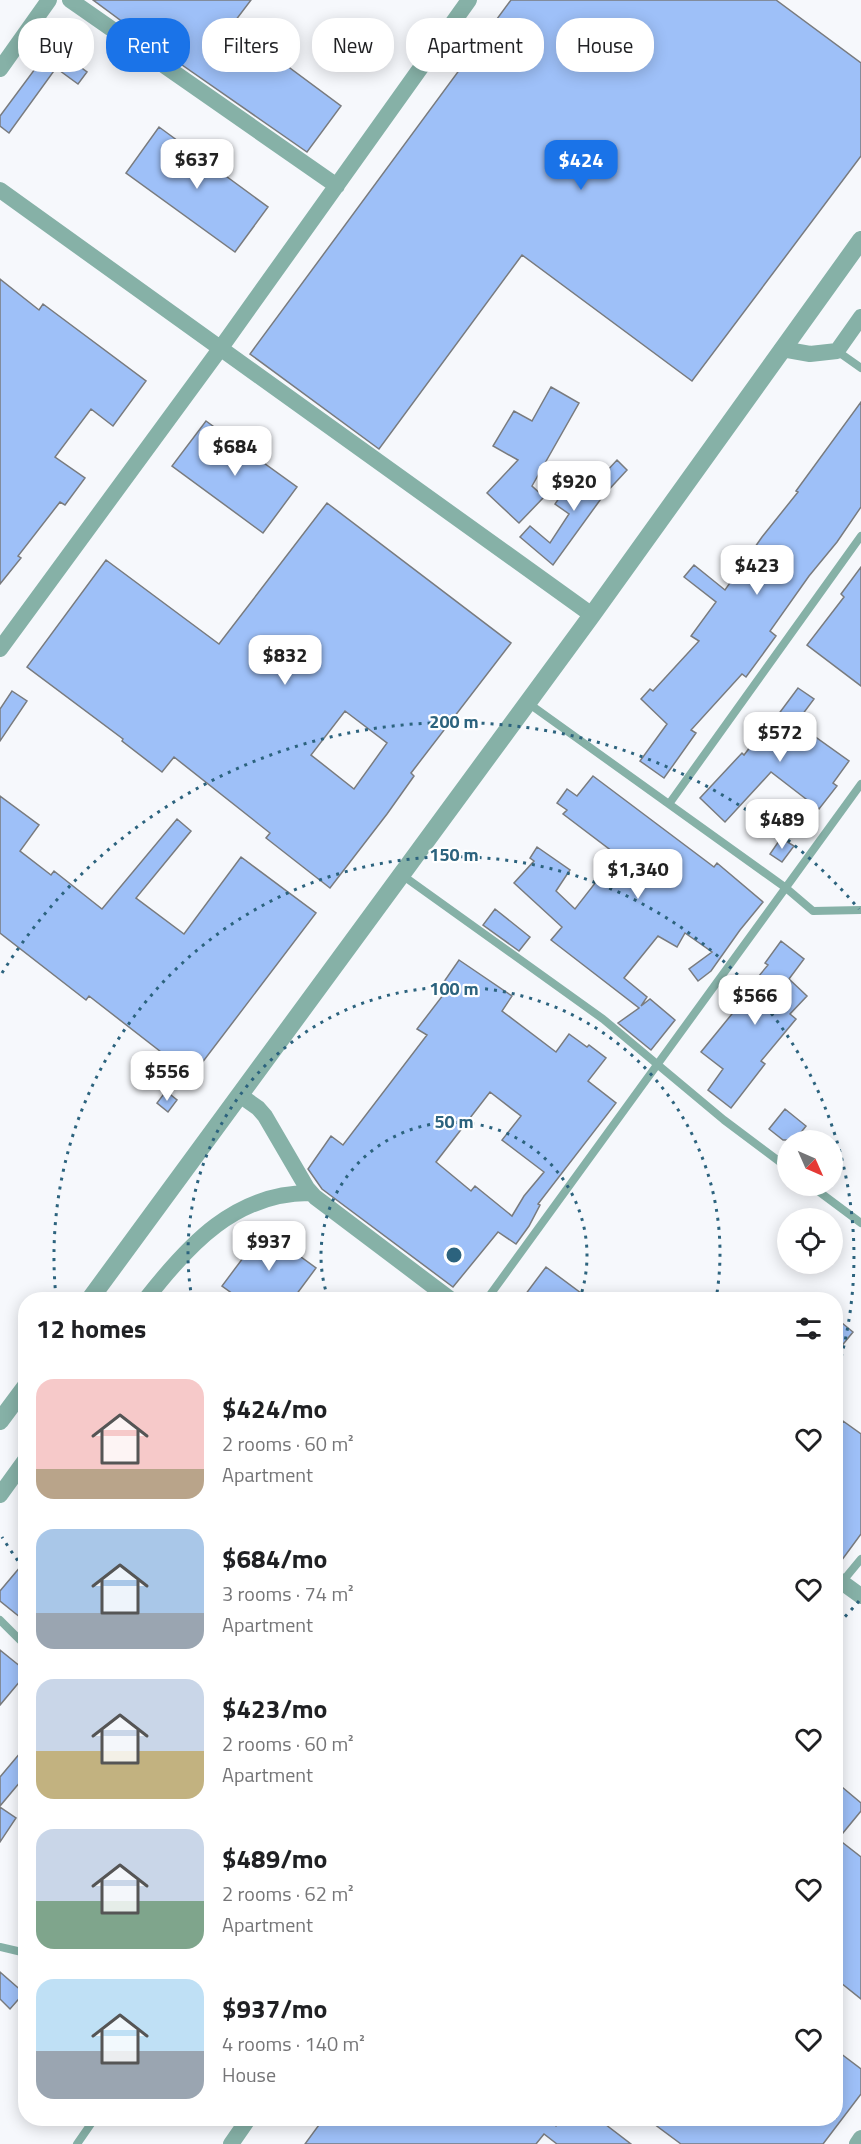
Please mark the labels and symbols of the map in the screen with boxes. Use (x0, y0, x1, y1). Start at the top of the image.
pin: $637 (161, 139, 233, 190)
pin: $424 (545, 140, 617, 191)
pin: $684 (199, 426, 271, 477)
pin: $920 (538, 461, 610, 512)
pin: $423 (721, 545, 793, 596)
pin: $832 (249, 635, 321, 686)
text: 200 m (429, 708, 479, 735)
pin: $572 (744, 712, 816, 763)
pin: $489 (746, 799, 818, 850)
text: 150 m (429, 841, 479, 868)
pin: $1,340 (589, 849, 687, 900)
text: 100 m (429, 975, 479, 1002)
pin: $566 (719, 975, 791, 1026)
pin: $556 (131, 1051, 203, 1102)
text: 50 m (434, 1108, 474, 1135)
north arrow (777, 1130, 843, 1196)
pin: $937 (233, 1221, 305, 1272)
centre of rings (444, 1245, 464, 1265)

